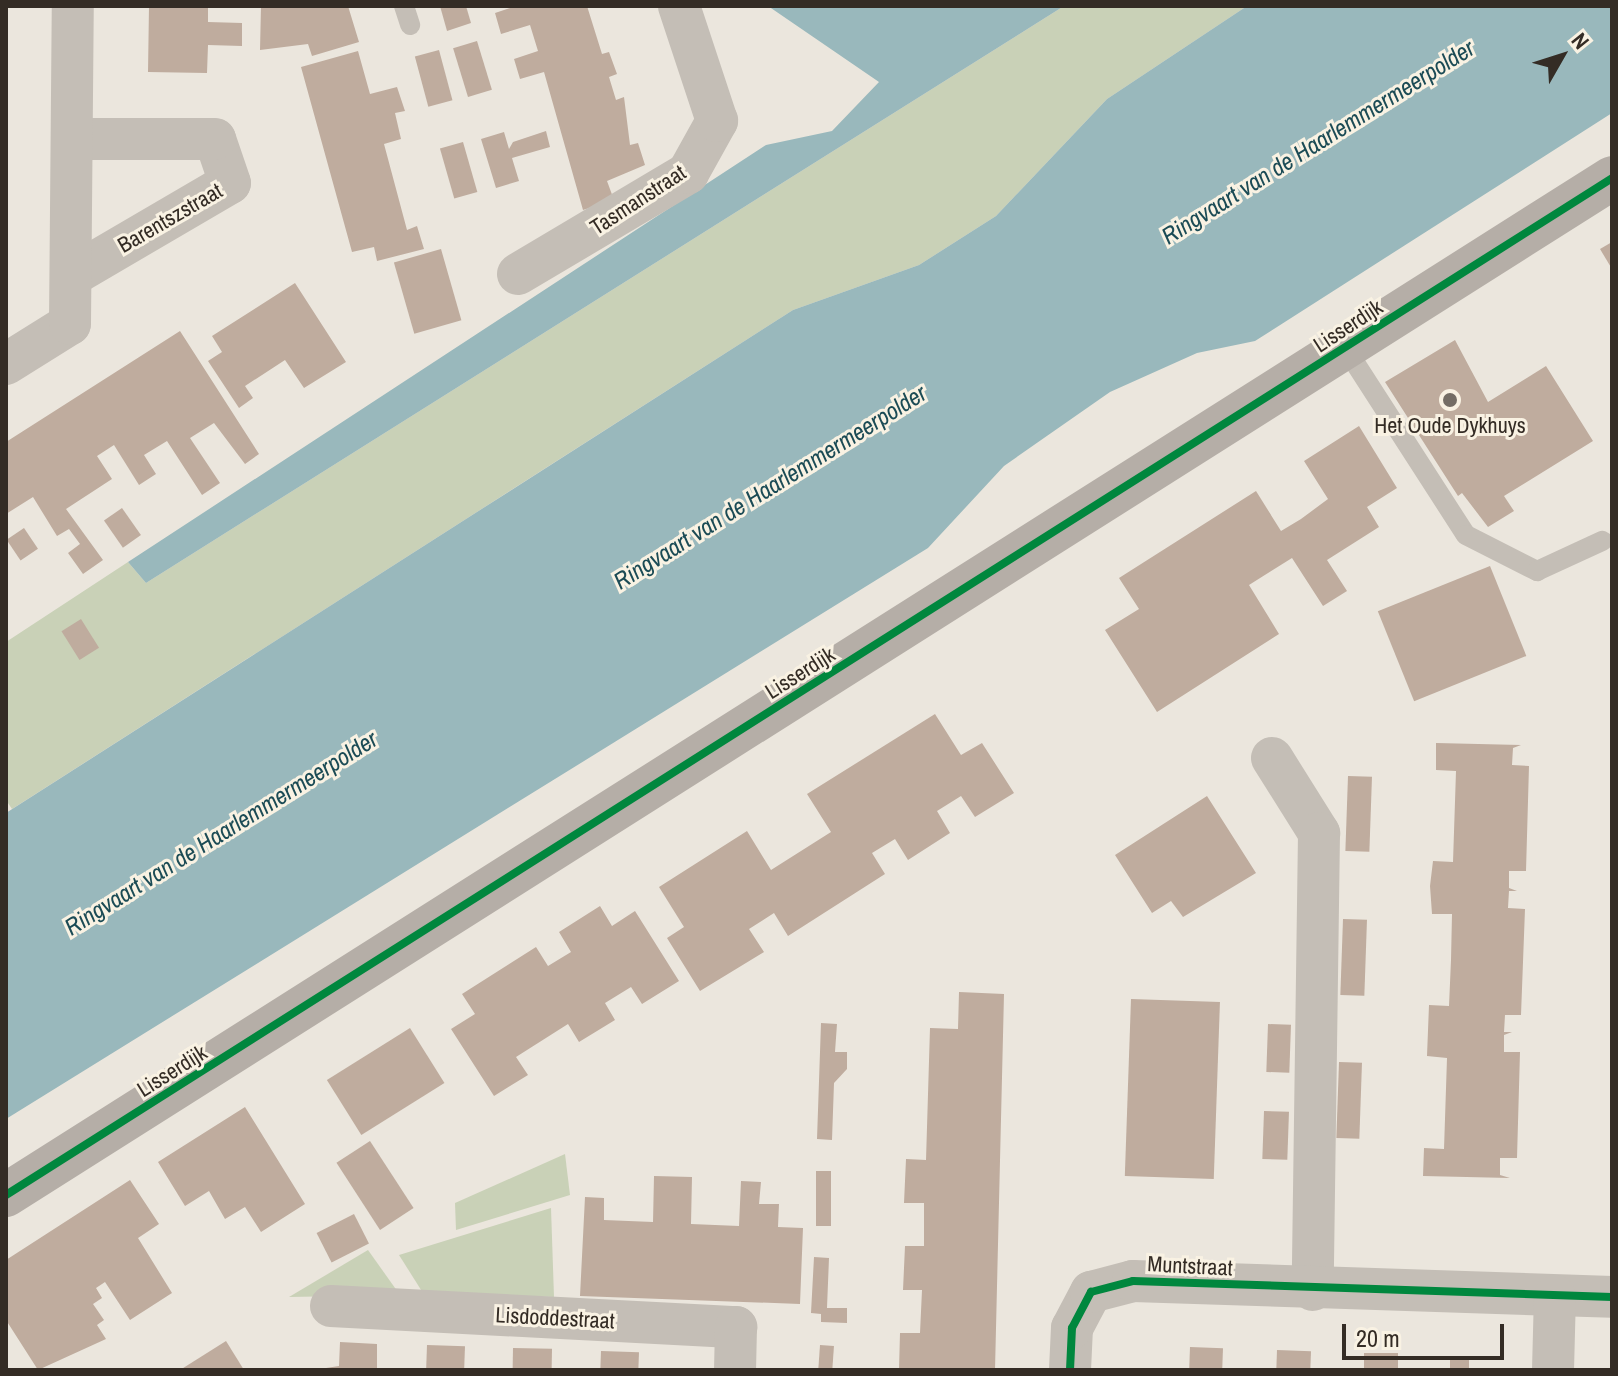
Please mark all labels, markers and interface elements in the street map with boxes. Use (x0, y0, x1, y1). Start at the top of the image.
north arrow (1522, 16, 1602, 96)
text: N (1565, 26, 1596, 55)
water label: Ringvaart van de Haarlemmermeerpolder (1156, 34, 1480, 250)
street label: Tasmanstraat (585, 159, 691, 241)
street label: Barentszstraat (113, 177, 227, 259)
street label: Lisserdijk (1308, 294, 1388, 358)
water label: Ringvaart van de Haarlemmermeerpolder (608, 379, 932, 595)
marker: Het Oude Dykhuys (1441, 391, 1459, 409)
place label: Het Oude Dykhuys (1374, 413, 1526, 439)
street label: Lisserdijk (760, 641, 840, 705)
water label: Ringvaart van de Haarlemmermeerpolder (59, 725, 383, 941)
street label: Lisserdijk (132, 1039, 212, 1103)
street label: Muntstraat (1147, 1251, 1233, 1281)
street label: Lisdoddestraat (495, 1302, 615, 1334)
scale bar (1346, 1308, 1508, 1358)
text: 20 m (1356, 1322, 1400, 1354)

